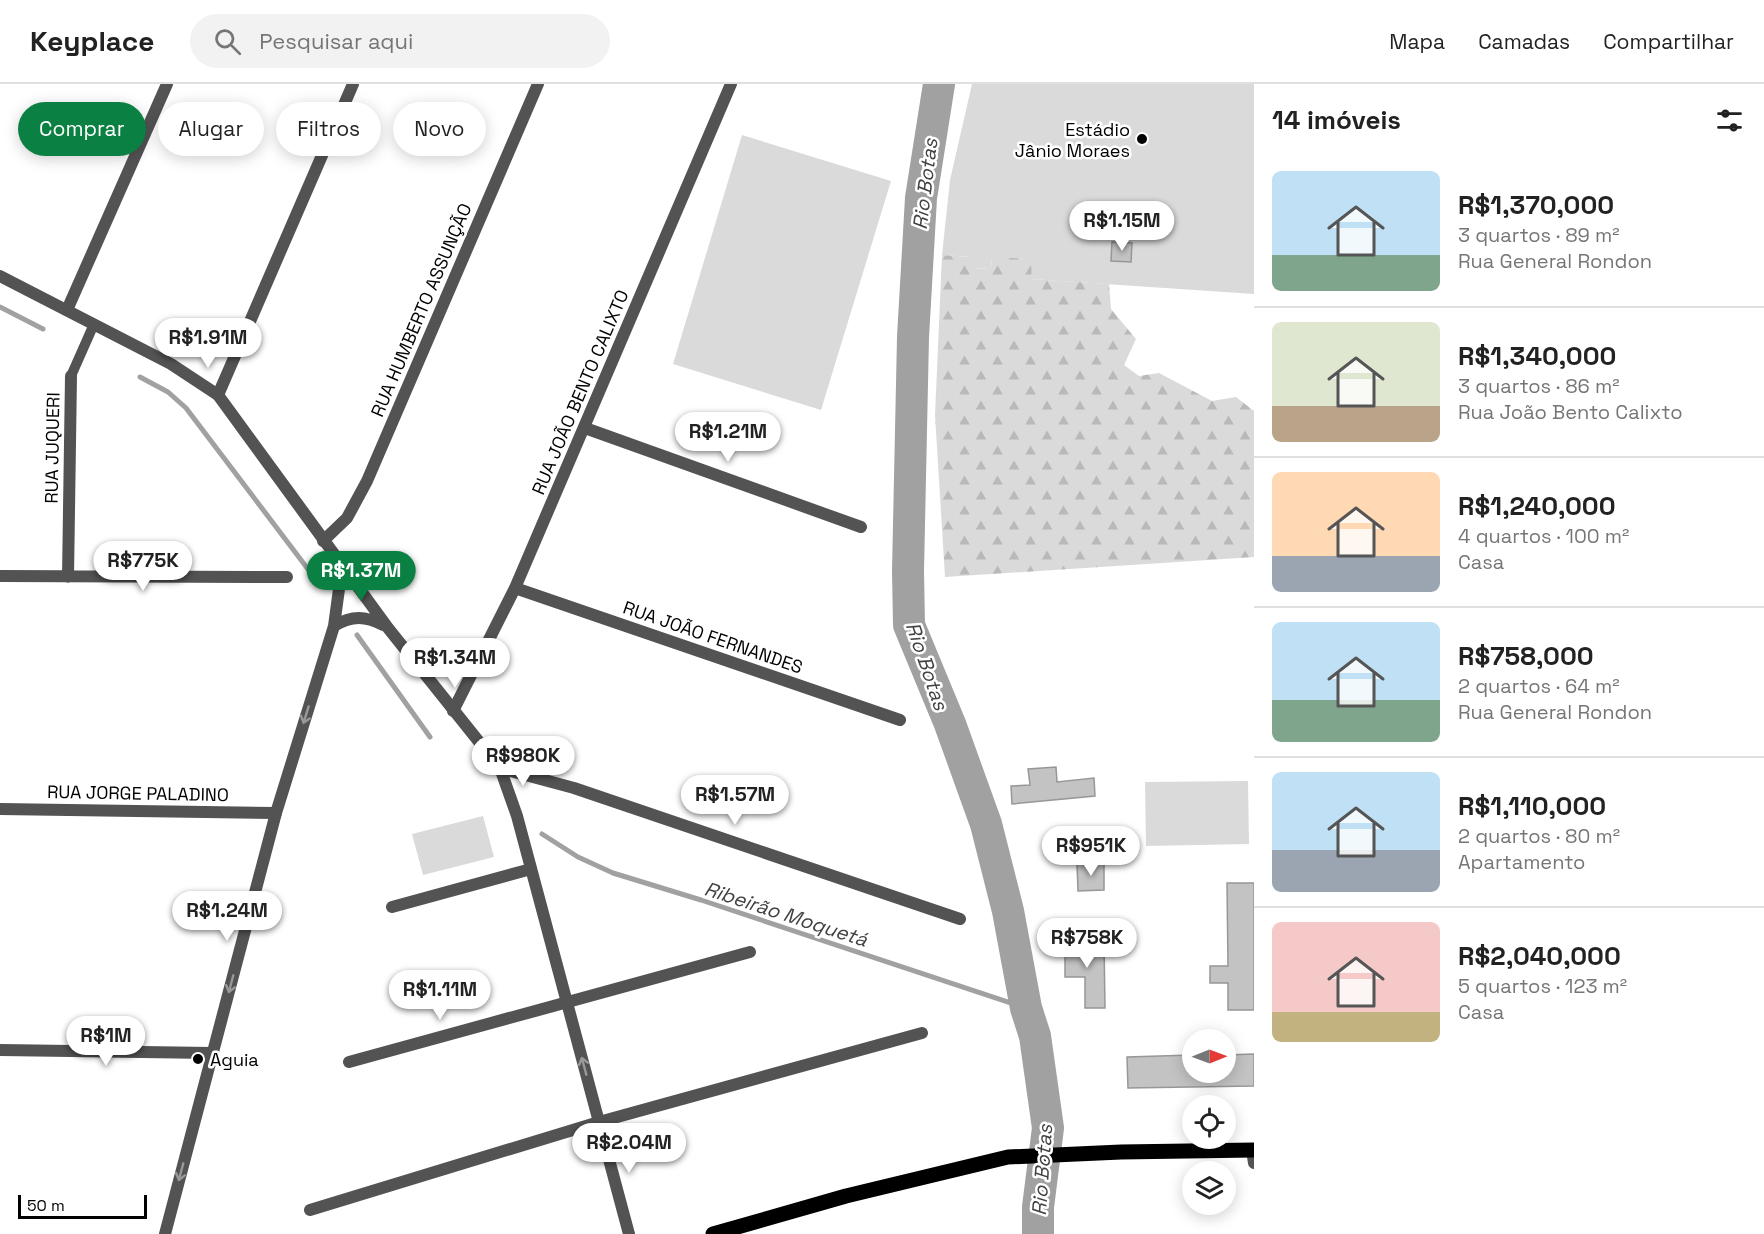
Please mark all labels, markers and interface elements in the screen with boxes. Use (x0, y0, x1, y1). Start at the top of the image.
search box (190, 14, 610, 68)
text: Keyplace (30, 23, 154, 59)
icon: search (211, 25, 244, 58)
text: Pesquisar aqui (259, 27, 413, 55)
text: Mapa (1389, 28, 1445, 55)
text: Camadas (1478, 28, 1570, 55)
text: Compartilhar (1603, 28, 1734, 55)
chip: Comprar (18, 102, 146, 156)
chip: Alugar (158, 102, 264, 156)
chip: Filtros (276, 102, 381, 156)
chip: Novo (393, 102, 486, 156)
text: 14 imóveis (1272, 103, 1401, 137)
icon: filters (1713, 104, 1746, 137)
place label: Estádio Jânio Moraes (1015, 118, 1130, 162)
marker: Estádio Jânio Moraes (1135, 132, 1149, 146)
water label: Rio Botas (907, 136, 944, 231)
text: R$1,370,000 (1458, 188, 1614, 222)
icon: home (1320, 195, 1392, 267)
street label: RUA HUMBERTO ASSUNÇÃO (366, 200, 476, 420)
pin: R$1.15M (1067, 201, 1177, 252)
text: R$1.15M (1083, 207, 1161, 233)
text: 3 quartos · 89 m² (1458, 222, 1620, 248)
text: Rua General Rondon (1458, 248, 1652, 274)
street label: RUA JOÃO BENTO CALIXTO (526, 286, 634, 498)
pin: R$1.91M (153, 318, 263, 369)
text: R$1.91M (169, 324, 247, 350)
text: R$1,340,000 (1458, 339, 1616, 373)
icon: home (1320, 346, 1392, 418)
text: 3 quartos · 86 m² (1458, 373, 1620, 399)
street label: RUA JUQUERI (40, 392, 64, 504)
text: Rua João Bento Calixto (1458, 399, 1683, 425)
pin: R$1.21M (673, 412, 783, 463)
text: R$1.21M (689, 418, 767, 444)
text: R$1,240,000 (1458, 489, 1616, 523)
icon: home (1320, 496, 1392, 568)
text: 4 quartos · 100 m² (1458, 523, 1629, 549)
pin: R$775K (94, 541, 192, 592)
text: R$775K (107, 547, 179, 573)
text: Casa (1458, 549, 1504, 575)
pin: R$1.37M (306, 551, 416, 602)
text: R$1.37M (321, 557, 401, 583)
street label: RUA JOÃO FERNANDES (620, 595, 806, 679)
water label: Rio Botas (900, 619, 955, 715)
pin: R$1.34M (400, 638, 510, 689)
text: R$758,000 (1458, 639, 1594, 673)
text: R$1.34M (414, 644, 496, 670)
icon: home (1320, 646, 1392, 718)
text: 2 quartos · 64 m² (1458, 673, 1620, 699)
text: Rua General Rondon (1458, 699, 1652, 725)
one-way arrow (300, 705, 311, 724)
pin: R$980K (474, 736, 572, 787)
text: R$980K (486, 742, 560, 768)
pin: R$1.57M (680, 775, 790, 826)
street label: RUA JORGE PALADINO (47, 780, 229, 806)
text: R$1.57M (695, 781, 775, 807)
text: R$1,110,000 (1458, 789, 1606, 823)
icon: home (1320, 796, 1392, 868)
text: 2 quartos · 80 m² (1458, 823, 1620, 849)
pin: R$951K (1042, 826, 1140, 877)
text: R$951K (1056, 832, 1126, 858)
text: Apartamento (1458, 849, 1585, 875)
water label: Ribeirão Moquetá (701, 875, 871, 953)
pin: R$1.24M (172, 891, 282, 942)
text: R$1.24M (186, 897, 268, 923)
pin: R$758K (1038, 918, 1136, 969)
text: R$758K (1051, 924, 1123, 950)
text: R$2,040,000 (1458, 939, 1621, 973)
icon: home (1320, 946, 1392, 1018)
pin: R$1.11M (385, 970, 495, 1021)
text: 5 quartos · 123 m² (1458, 973, 1627, 999)
one-way arrow (225, 974, 236, 993)
text: R$1.11M (403, 976, 477, 1002)
text: Casa (1458, 999, 1504, 1025)
pin: R$1M (70, 1016, 142, 1067)
text: R$1M (80, 1022, 132, 1048)
north arrow (1182, 1029, 1236, 1083)
map controls (1182, 1029, 1236, 1215)
place label: Aguia (210, 1048, 259, 1071)
marker: Aguia (191, 1052, 205, 1066)
one-way arrow (578, 1057, 589, 1076)
button: locate (1182, 1095, 1236, 1149)
water label: Rio Botas (1026, 1122, 1058, 1216)
pin: R$2.04M (574, 1123, 684, 1174)
text: R$2.04M (586, 1129, 672, 1155)
button: layers (1182, 1161, 1236, 1215)
one-way arrow (175, 1162, 186, 1181)
scale bar (18, 1192, 147, 1220)
text: 50 m (27, 1195, 65, 1216)

